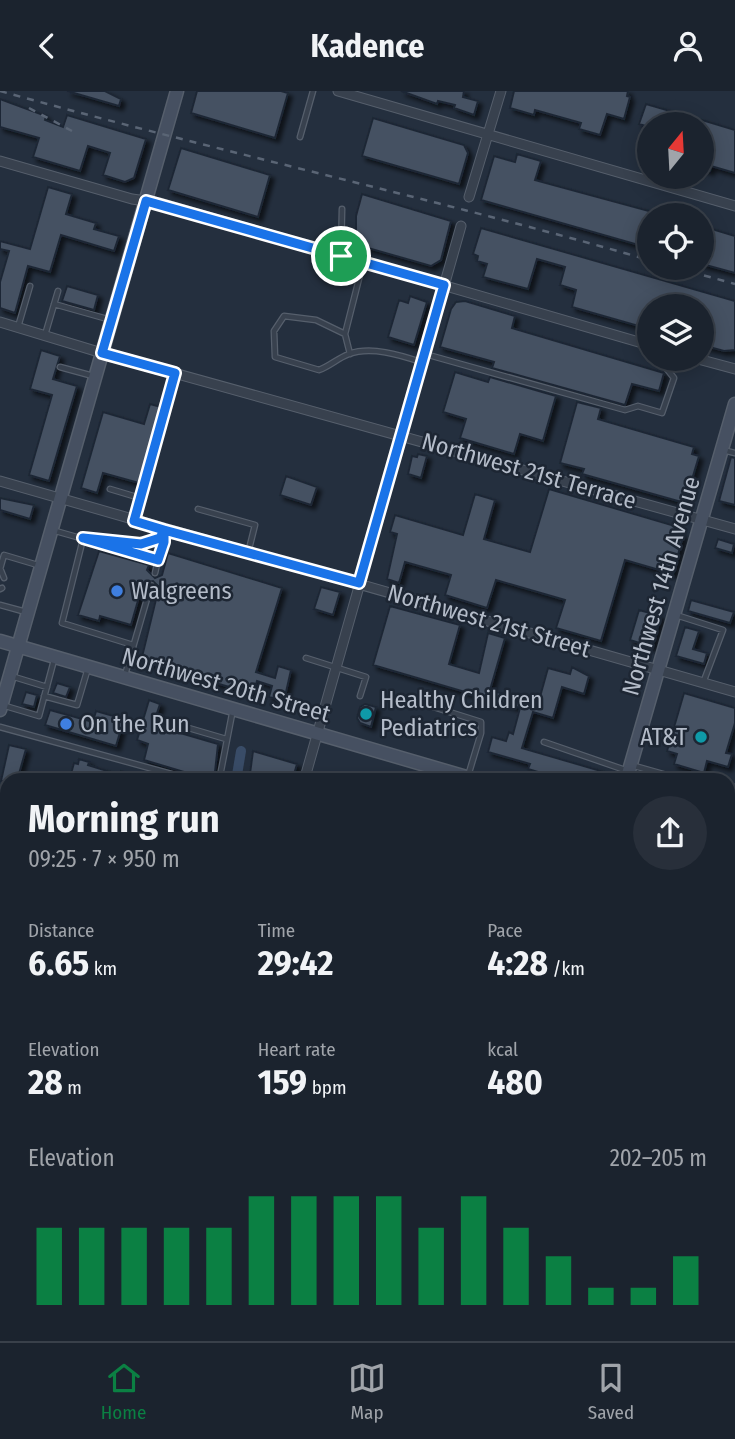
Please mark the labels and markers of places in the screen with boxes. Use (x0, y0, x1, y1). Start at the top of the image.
pin (311, 226, 371, 286)
place label: Walgreens (131, 577, 232, 605)
marker: Walgreens (109, 583, 125, 599)
place label: Healthy Children Pediatrics (380, 686, 543, 742)
marker: Healthy Children Pediatrics (358, 706, 374, 722)
place label: On the Run (80, 710, 190, 738)
marker: On the Run (58, 716, 74, 732)
place label: AT&T (640, 723, 687, 751)
marker: AT&T (693, 729, 709, 745)

